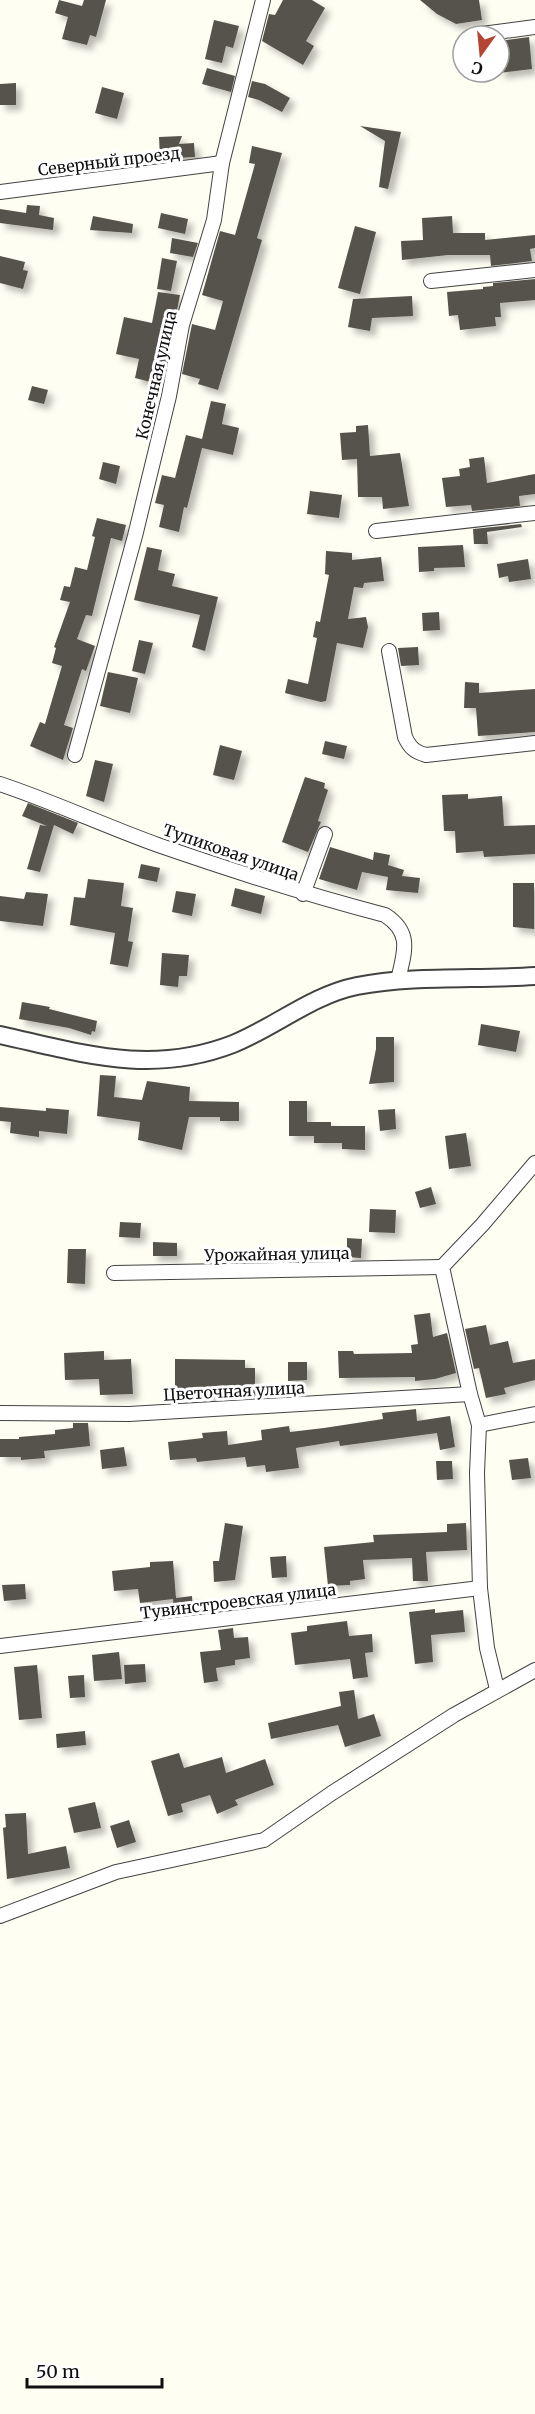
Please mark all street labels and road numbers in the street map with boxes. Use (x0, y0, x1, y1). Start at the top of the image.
street label: Северный проезд (37, 142, 181, 180)
street label: Конечная улица (131, 308, 181, 441)
street label: Тупиковая улица (161, 819, 302, 885)
street label: Урожайная улица (203, 1243, 350, 1265)
street label: Цветочная улица (163, 1377, 306, 1405)
street label: Тувинстроевская улица (139, 1579, 337, 1623)

